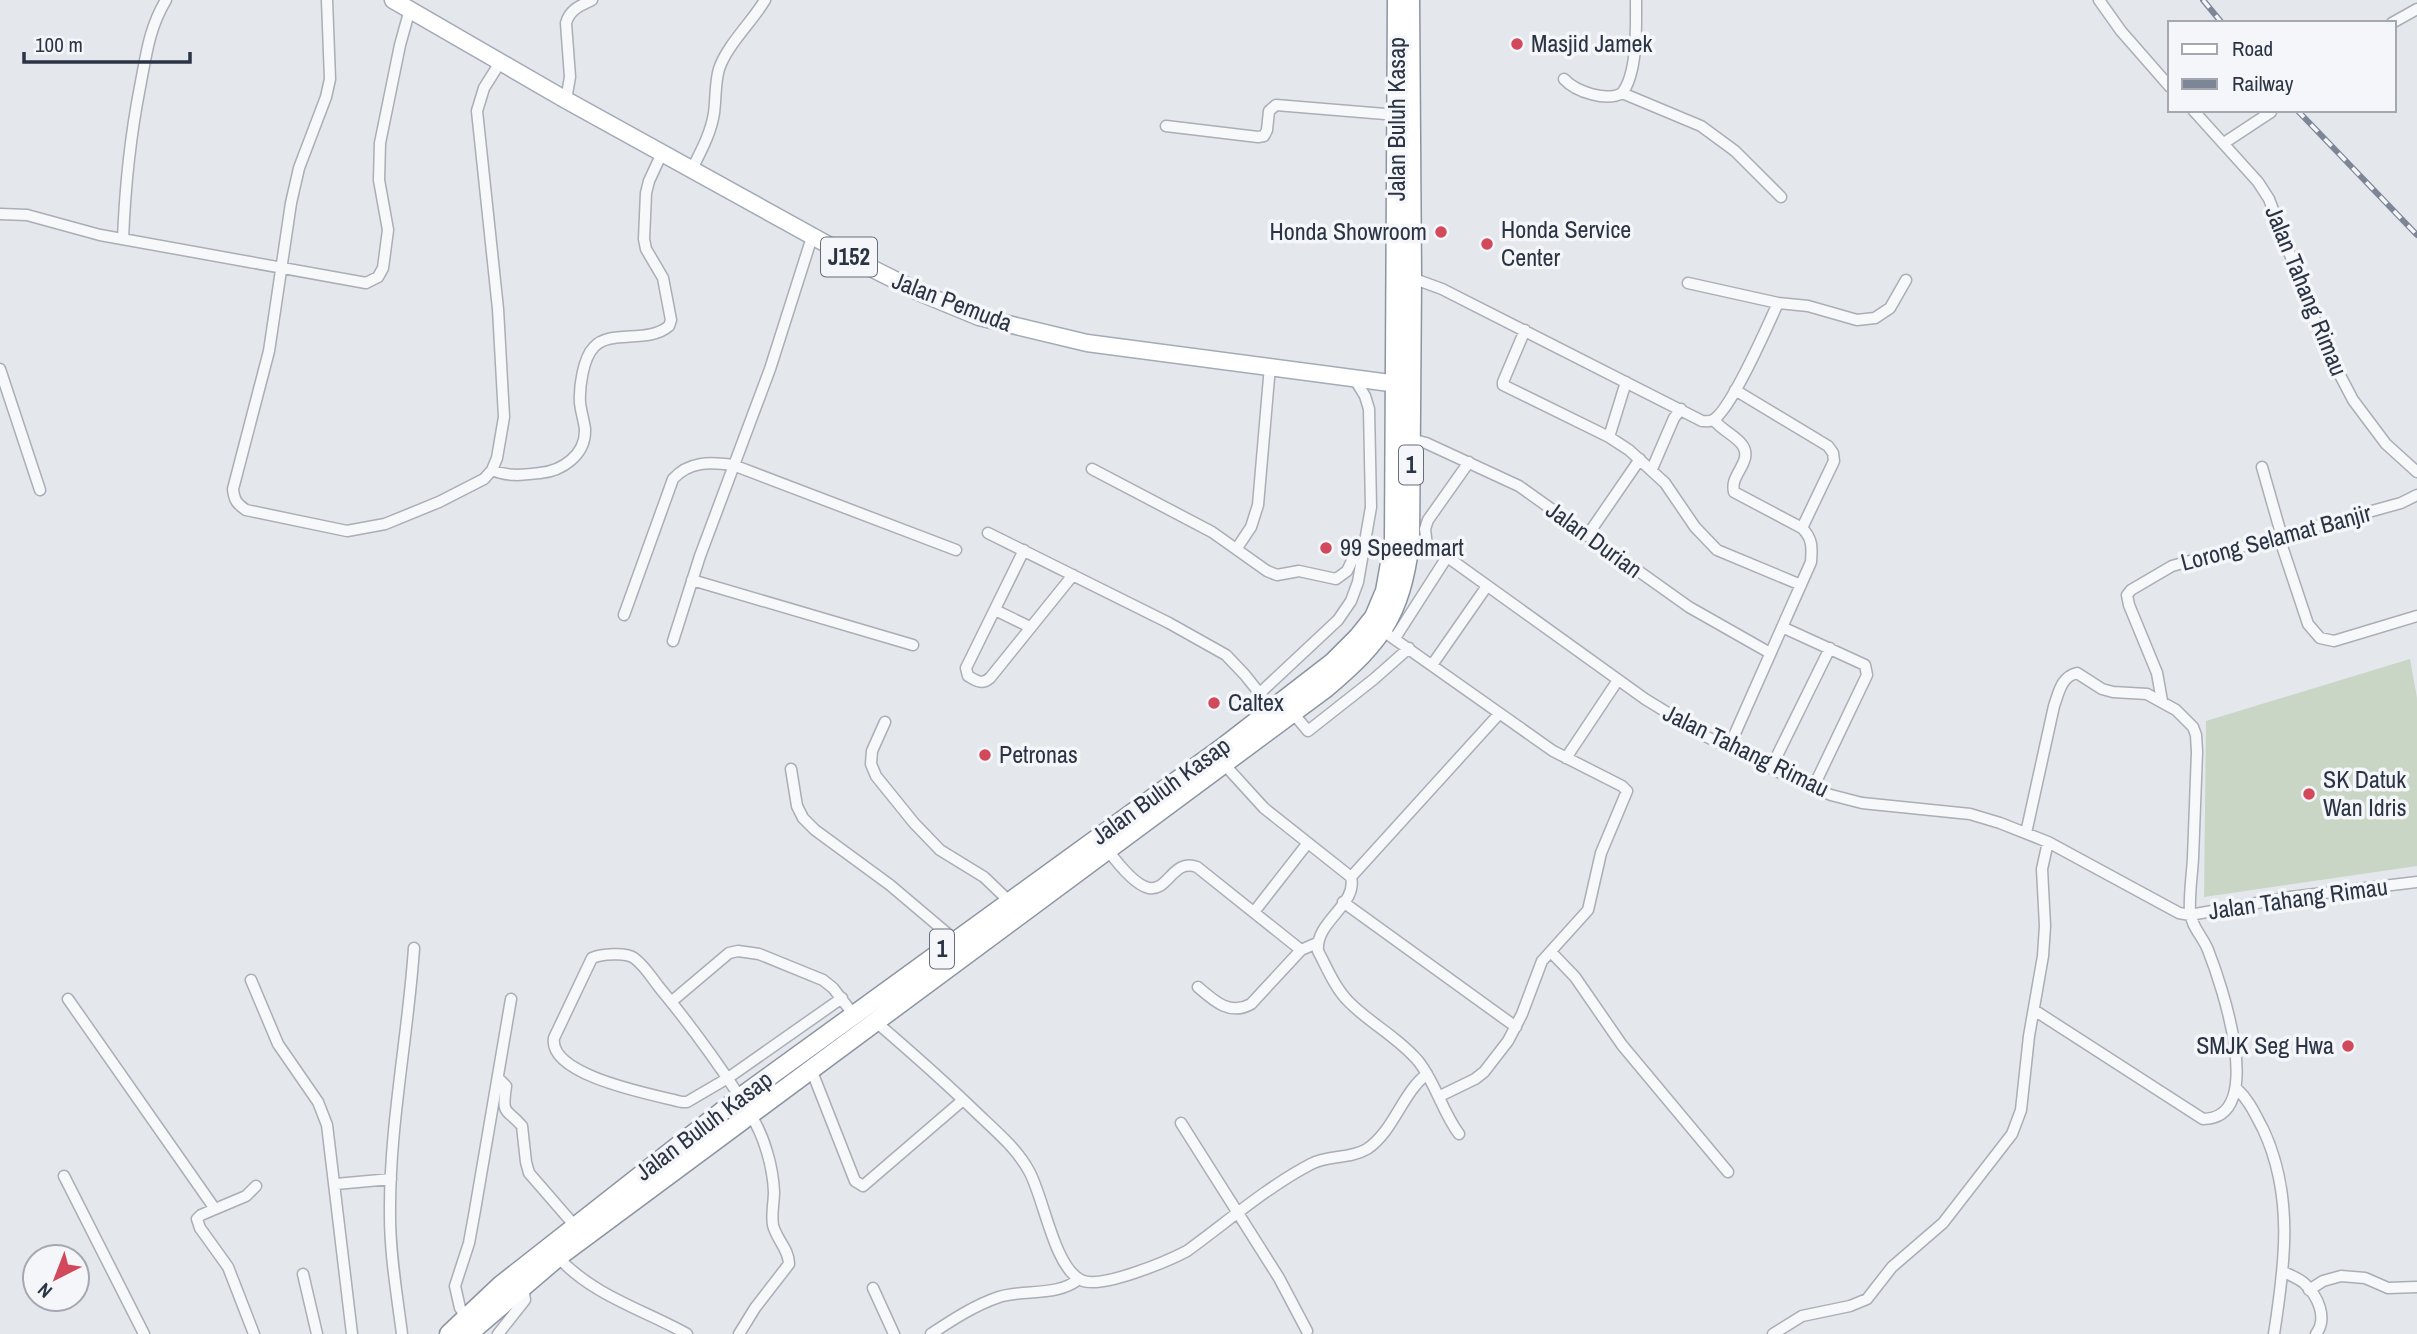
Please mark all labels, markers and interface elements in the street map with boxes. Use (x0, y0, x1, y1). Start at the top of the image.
scale bar (24, 21, 191, 65)
legend (2168, 21, 2396, 112)
place label: Masjid Jamek (1531, 27, 1653, 59)
text: 100 m (35, 30, 83, 59)
text: Road (2232, 34, 2273, 63)
marker: Masjid Jamek (1509, 36, 1525, 52)
street label: Jalan Buluh Kasap (1380, 37, 1412, 201)
text: Railway (2232, 69, 2294, 98)
street label: Jalan Tahang Rimau (2258, 201, 2356, 380)
place label: Honda Service Center (1501, 213, 1631, 273)
place label: Honda Showroom (1269, 215, 1427, 247)
marker: Honda Showroom (1433, 224, 1449, 240)
marker: Honda Service Center (1479, 236, 1495, 252)
road number: J152 (821, 238, 877, 276)
street label: Jalan Pemuda (888, 264, 1017, 339)
road number: 1 (1399, 446, 1423, 485)
street label: Jalan Durian (1540, 493, 1649, 585)
street label: Lorong Selamat Banjir (2177, 496, 2375, 578)
place label: 99 Speedmart (1340, 531, 1464, 563)
marker: 99 Speedmart (1318, 540, 1334, 556)
place label: Caltex (1228, 686, 1284, 718)
marker: Caltex (1206, 695, 1222, 711)
street label: Jalan Tahang Rimau (1658, 696, 1835, 804)
street label: Jalan Buluh Kasap (1085, 729, 1236, 851)
place label: Petronas (999, 738, 1078, 770)
marker: Petronas (977, 747, 993, 763)
place label: SK Datuk Wan Idris (2323, 763, 2407, 823)
marker: SK Datuk Wan Idris (2301, 786, 2317, 802)
street label: Jalan Tahang Rimau (2206, 870, 2389, 926)
road number: 1 (930, 930, 954, 968)
place label: SMJK Seg Hwa (2196, 1029, 2334, 1061)
marker: SMJK Seg Hwa (2340, 1038, 2356, 1054)
street label: Jalan Buluh Kasap (628, 1063, 779, 1187)
north arrow (21, 1243, 91, 1313)
text: N (32, 1277, 58, 1304)

